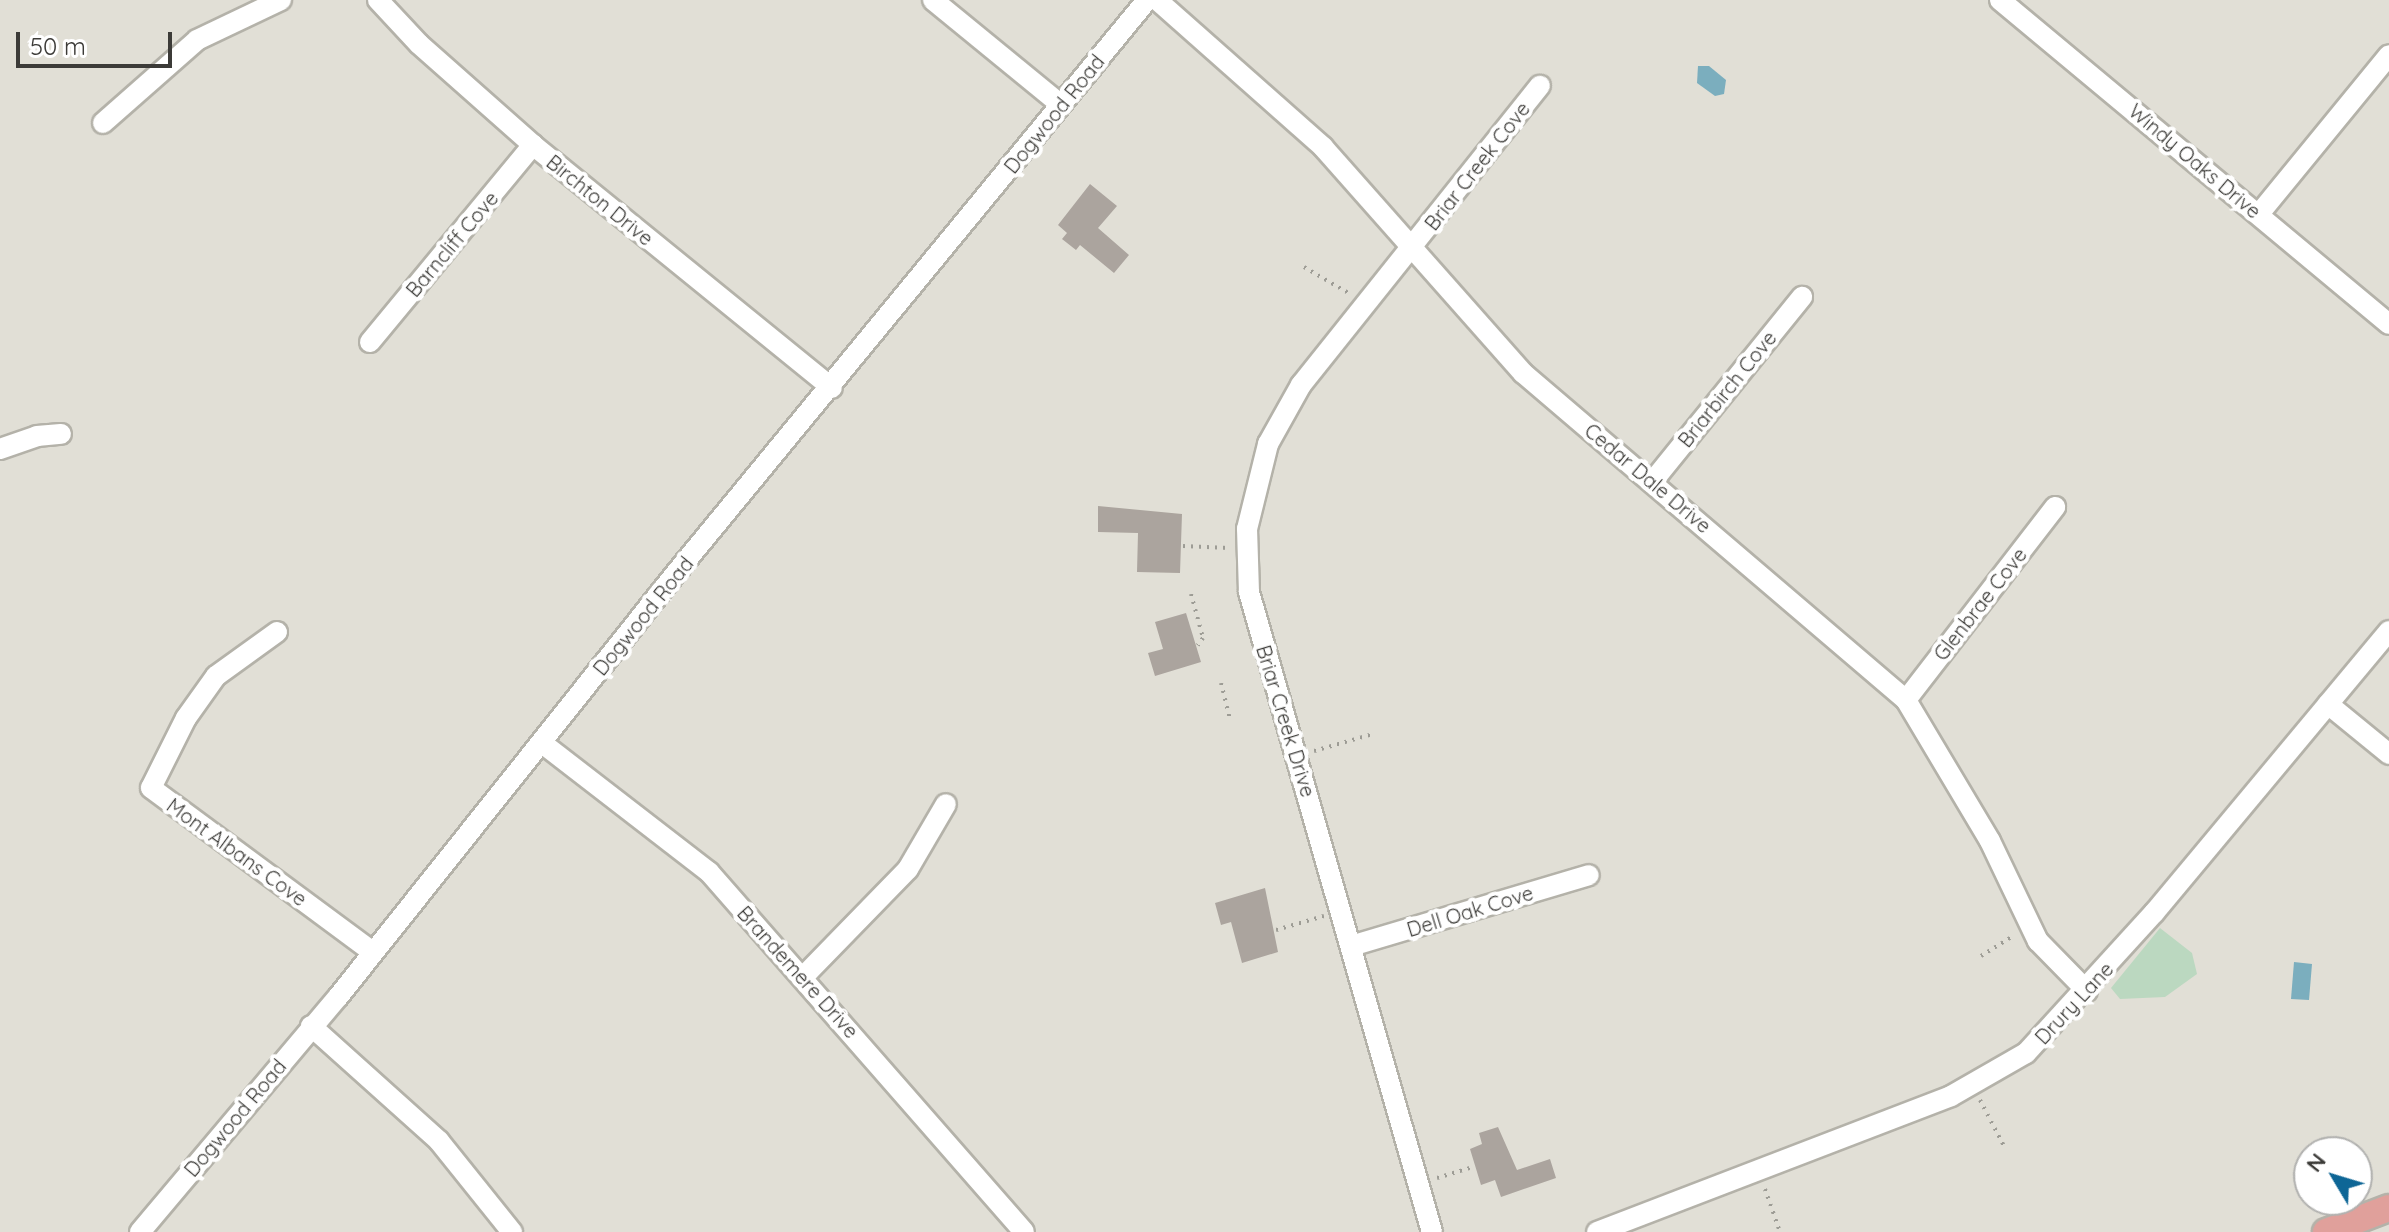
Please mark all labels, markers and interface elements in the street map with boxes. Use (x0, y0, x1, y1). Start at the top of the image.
scale bar (20, 16, 176, 66)
text: 50 m (30, 31, 86, 61)
street label: Dogwood Road (999, 50, 1109, 178)
street label: Briar Creek Cove (1419, 97, 1535, 235)
street label: Windy Oaks Drive (2124, 99, 2266, 223)
street label: Birchton Drive (542, 150, 658, 250)
street label: Barncliff Cove (401, 186, 503, 302)
street label: Briarbirch Cove (1673, 326, 1781, 452)
street label: Cedar Dale Drive (1580, 418, 1716, 538)
street label: Glenbrae Cove (1929, 543, 2031, 665)
street label: Dogwood Road (588, 552, 698, 680)
street label: Briar Creek Drive (1252, 642, 1320, 800)
street label: Mont Albans Cove (162, 793, 312, 911)
street label: Dell Oak Cove (1404, 880, 1536, 942)
street label: Brandemere Drive (732, 901, 864, 1043)
street label: Drury Lane (2030, 957, 2118, 1049)
street label: Dogwood Road (179, 1055, 291, 1181)
north arrow (2293, 1136, 2373, 1216)
text: N (2300, 1147, 2332, 1177)

